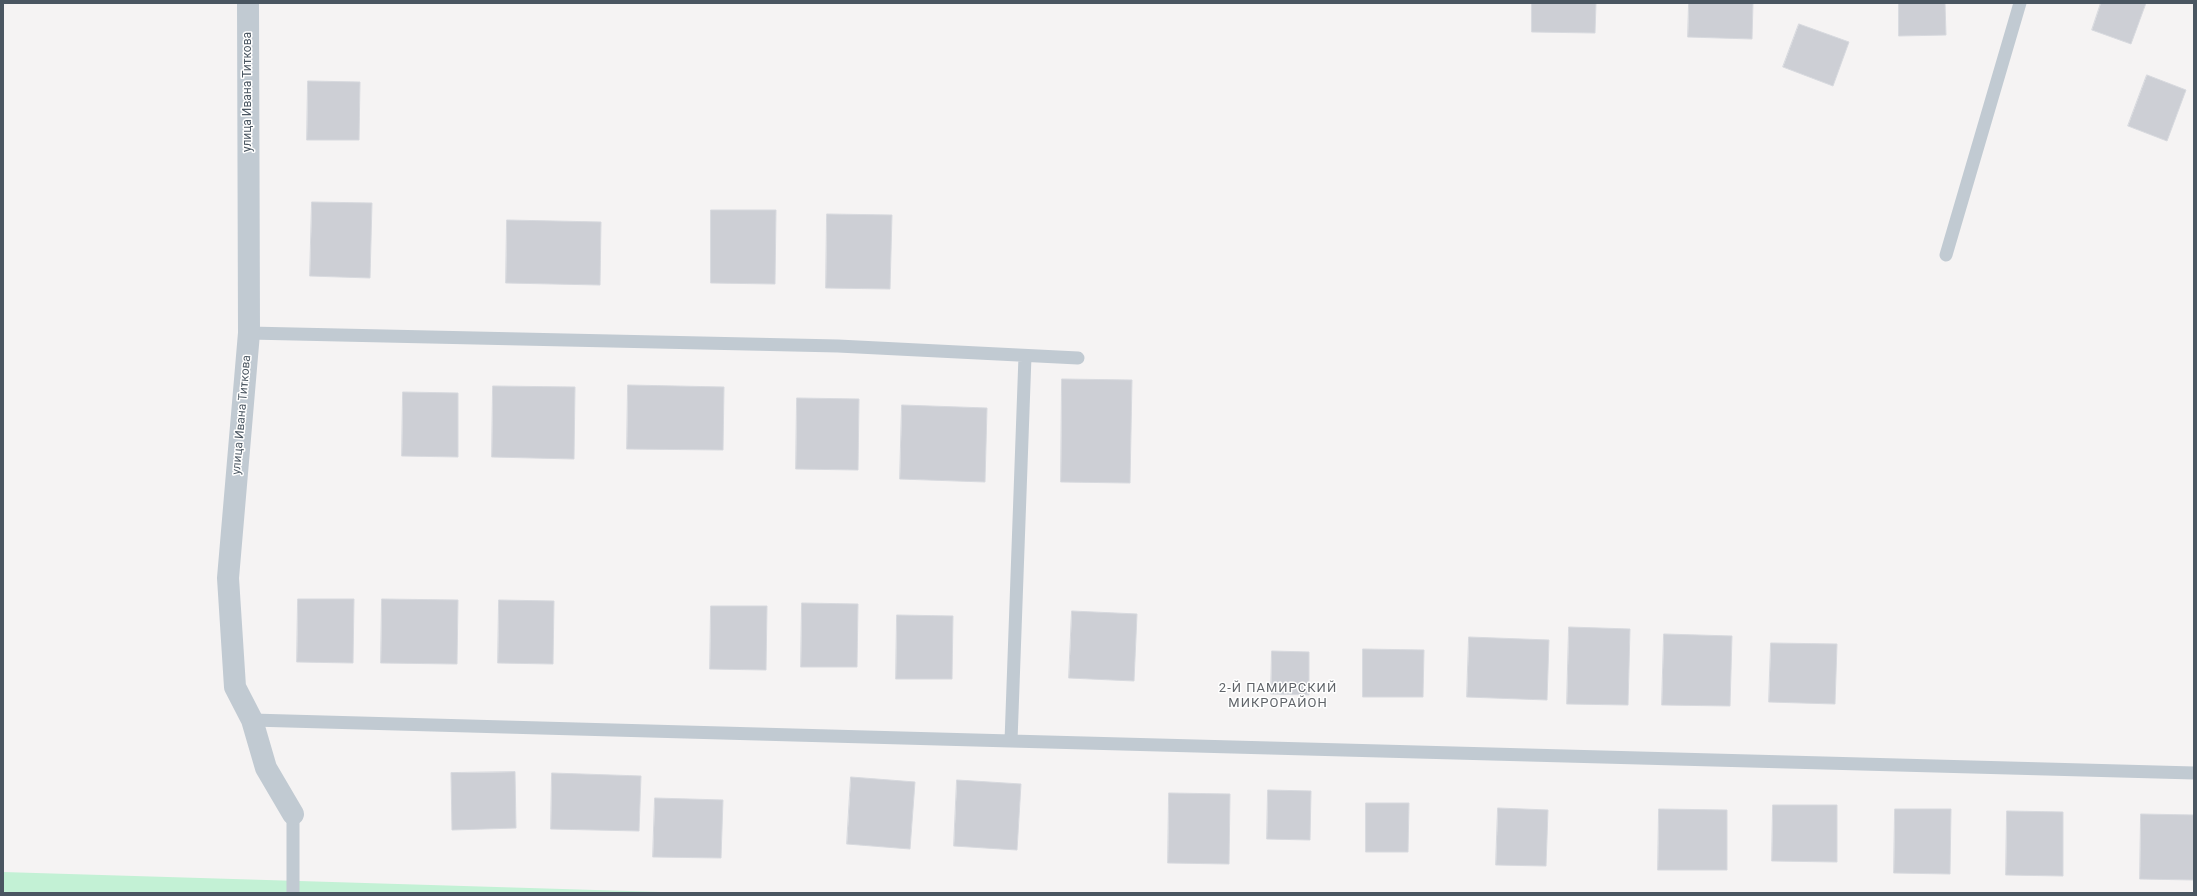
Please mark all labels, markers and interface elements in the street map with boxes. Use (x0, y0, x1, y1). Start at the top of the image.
street label: улица Ивана Титкова (241, 32, 255, 152)
street label: улица Ивана Титкова (230, 355, 254, 475)
district label: 2-Й ПАМИРСКИЙ МИКРОРАЙОН (1219, 681, 1337, 712)

